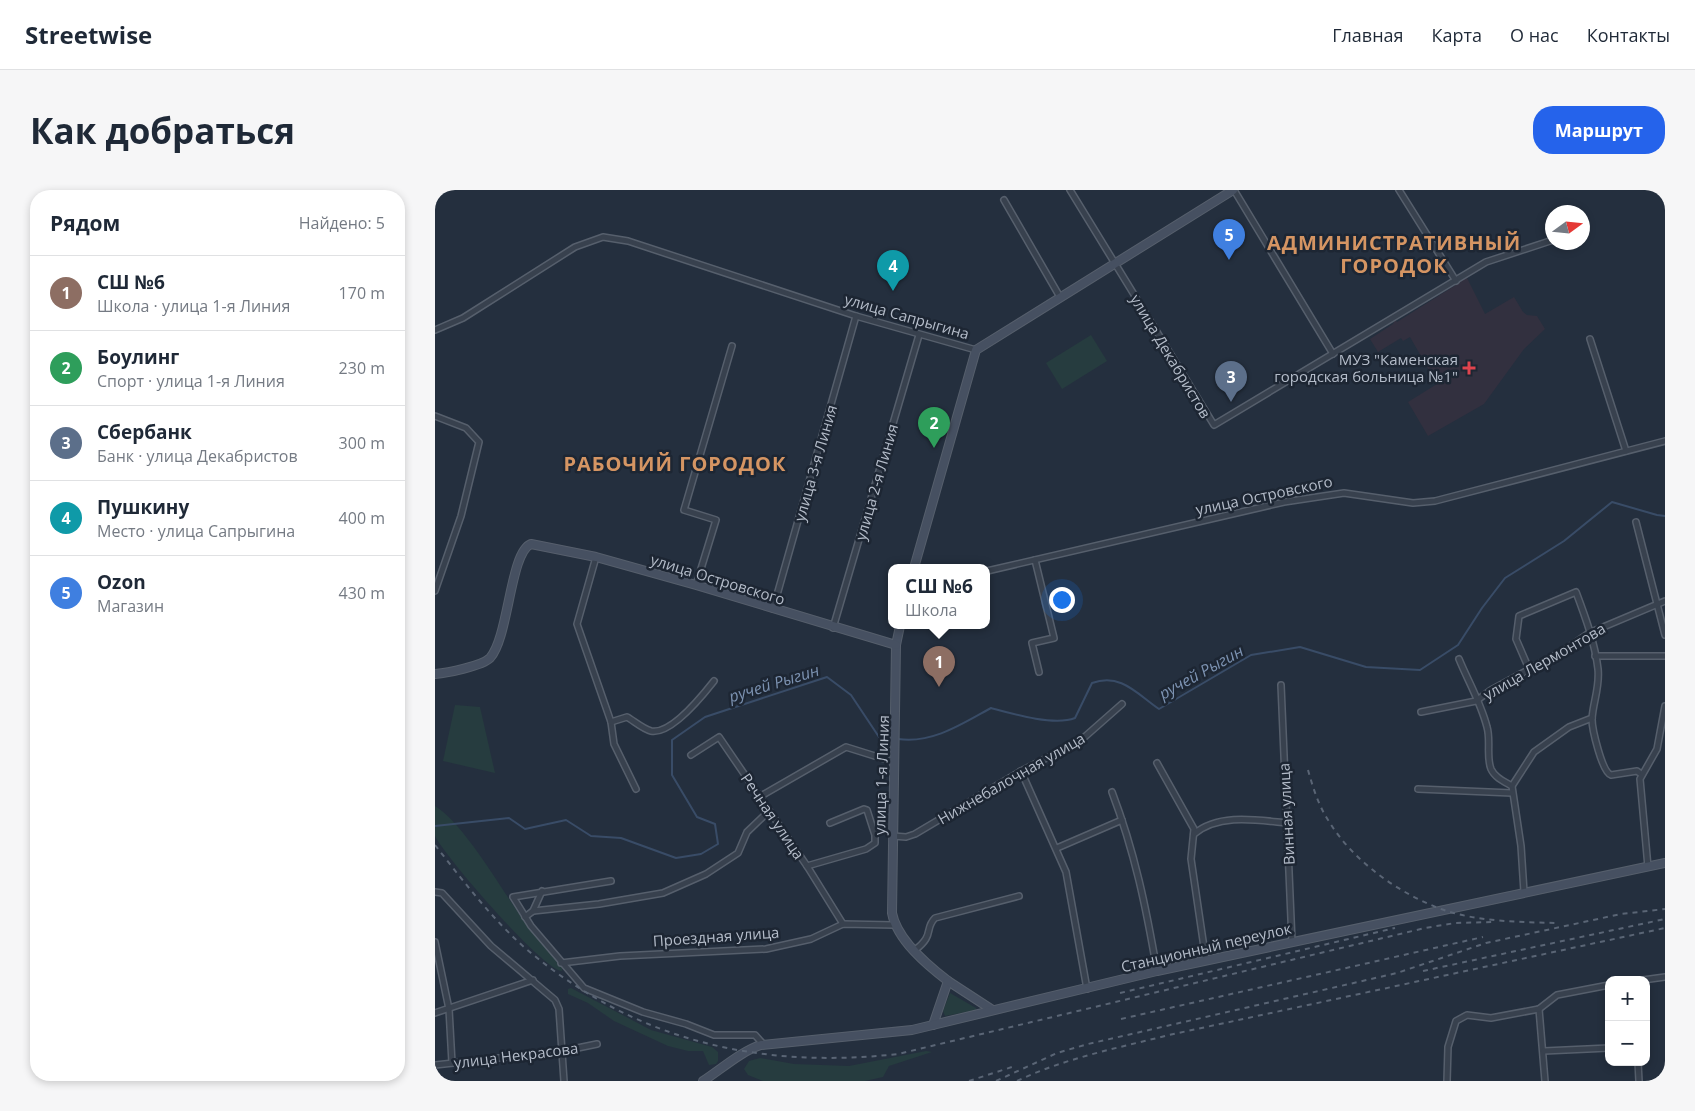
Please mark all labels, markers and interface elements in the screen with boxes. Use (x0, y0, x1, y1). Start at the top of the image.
text: Streetwise (25, 18, 152, 51)
text: Главная (1332, 23, 1404, 47)
text: Карта (1432, 23, 1482, 47)
text: О нас (1510, 23, 1559, 47)
text: Контакты (1587, 23, 1670, 47)
button: Маршрут (1533, 106, 1665, 154)
text: Как добраться (30, 107, 295, 154)
north arrow (1545, 205, 1590, 250)
text: Рядом (50, 209, 120, 237)
text: Найдено: 5 (299, 212, 385, 234)
pin: 5 (1213, 219, 1245, 260)
district label: АДМИНИСТРАТИВНЫЙ ГОРОДОК (1267, 229, 1521, 279)
pin: 4 (877, 250, 909, 291)
text: СШ №6 (97, 269, 165, 295)
text: 1 (61, 282, 71, 304)
text: 170 m (339, 282, 385, 304)
street label: улица Сапрыгина (842, 289, 972, 343)
street label: улица Декабристов (1126, 290, 1216, 422)
text: Школа · улица 1-я Линия (97, 295, 290, 317)
text: Боулинг (97, 344, 179, 370)
place label: МУЗ "Каменская городская больница №1" (1274, 349, 1458, 386)
text: 2 (61, 357, 71, 379)
text: 230 m (339, 357, 385, 379)
pin: 3 (1215, 361, 1247, 402)
marker: МУЗ "Каменская городская больница №1" (1462, 361, 1476, 375)
text: Спорт · улица 1-я Линия (97, 370, 285, 392)
street label: улица 3-я Линия (789, 402, 841, 524)
pin: 2 (918, 407, 950, 448)
text: Сбербанк (97, 419, 192, 445)
street label: улица 2-я Линия (850, 421, 902, 543)
text: 3 (61, 432, 71, 454)
text: 300 m (339, 432, 385, 454)
text: Банк · улица Декабристов (97, 445, 298, 467)
district label: РАБОЧИЙ ГОРОДОК (564, 450, 786, 477)
street label: улица Островского (1194, 471, 1334, 519)
text: Пушкину (97, 494, 189, 520)
text: 4 (61, 507, 71, 529)
text: 400 m (339, 507, 385, 529)
text: Место · улица Сапрыгина (97, 520, 295, 542)
street label: улица Островского (648, 549, 788, 609)
popup (888, 564, 990, 629)
text: Ozon (97, 569, 146, 595)
text: СШ №6 (905, 573, 973, 599)
text: 5 (61, 582, 71, 604)
text: 430 m (339, 582, 385, 604)
your location (1049, 587, 1075, 613)
text: Магазин (97, 595, 164, 617)
text: Школа (905, 599, 957, 621)
street label: улица Лермонтова (1479, 618, 1609, 704)
water label: ручей Рыгин (1154, 640, 1248, 705)
pin: 1 (923, 646, 955, 687)
water label: ручей Рыгин (725, 659, 822, 707)
street label: улица 1-я Линия (869, 715, 893, 835)
street label: Нижнебалочная улица (934, 728, 1088, 828)
street label: Винная улица (1273, 762, 1299, 866)
street label: Речная улица (737, 769, 809, 863)
street label: Станционный переулок (1119, 918, 1293, 976)
street label: Проездная улица (652, 922, 780, 950)
map controls (1605, 976, 1650, 1066)
button: + (1605, 976, 1650, 1021)
button: − (1605, 1021, 1650, 1066)
street label: улица Некрасова (453, 1037, 579, 1073)

